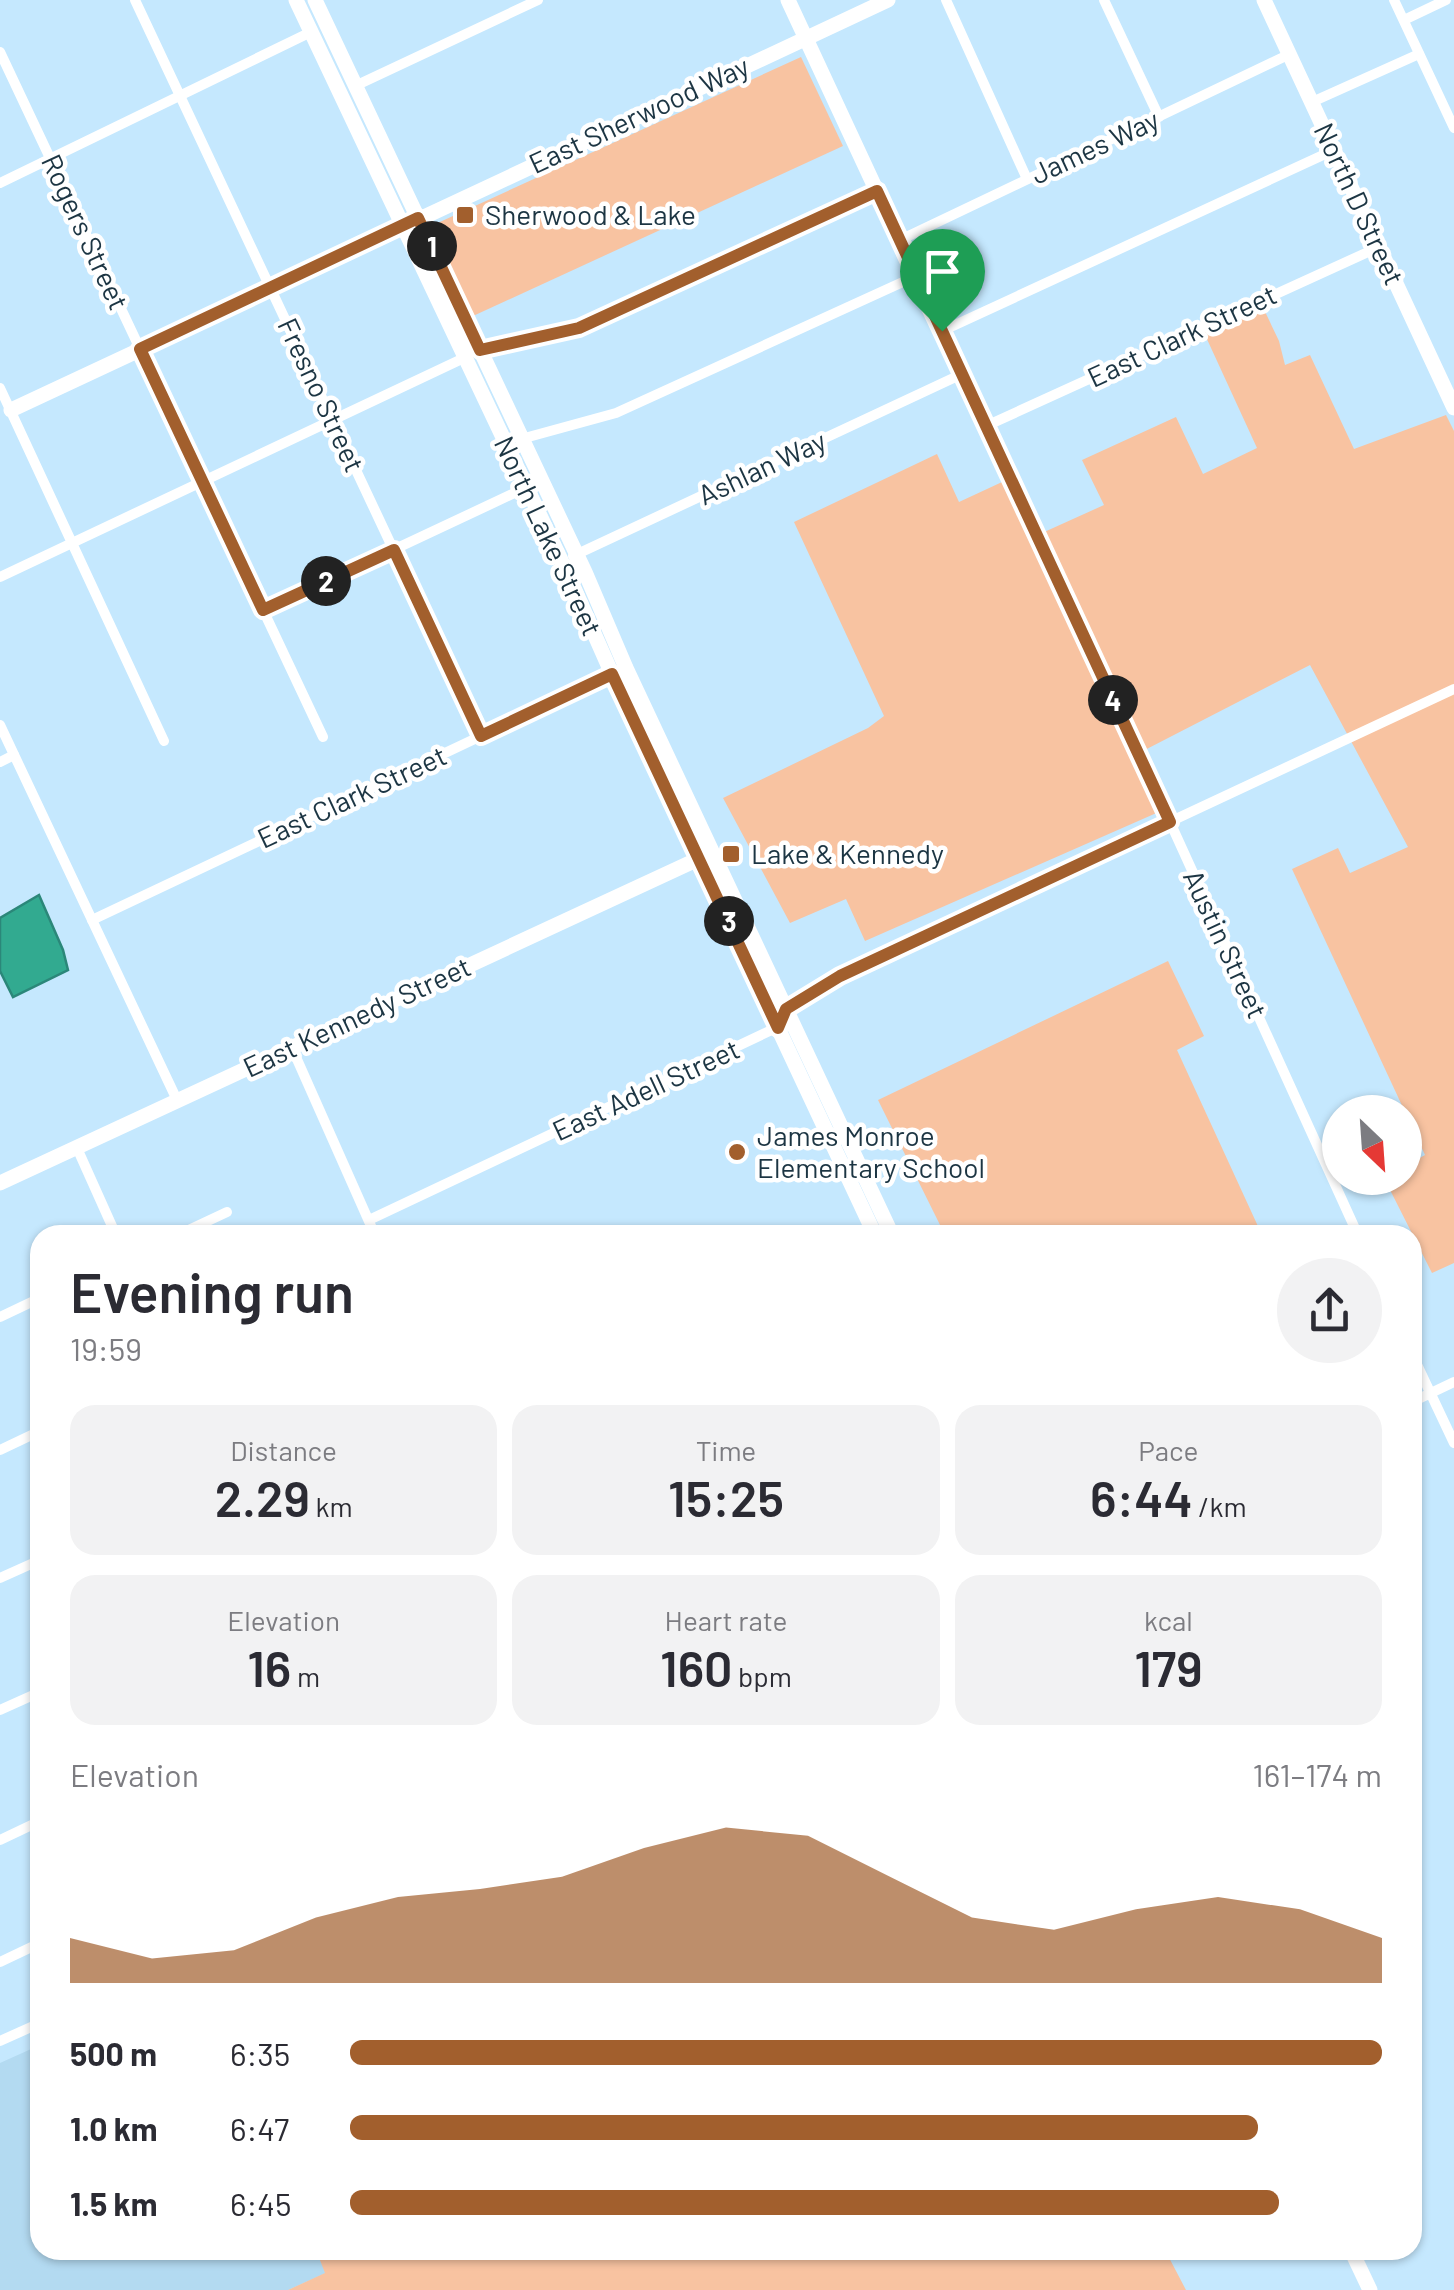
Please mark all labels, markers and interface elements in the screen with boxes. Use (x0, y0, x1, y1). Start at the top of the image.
street label: East Sherwood Way (523, 48, 754, 180)
street label: James Way (1025, 102, 1164, 191)
street label: North D Street (1308, 117, 1412, 290)
street label: Rogers Street (35, 148, 137, 315)
place label: Sherwood & Lake (485, 197, 696, 231)
marker: Sherwood & Lake (454, 204, 476, 226)
pin: 1 (407, 221, 457, 271)
text: 1 (427, 229, 437, 263)
pin (900, 229, 985, 332)
icon: arrive (915, 244, 970, 299)
street label: East Clark Street (1082, 276, 1281, 394)
street label: Fresno Street (271, 312, 372, 477)
street label: Ashlan Way (692, 423, 831, 512)
street label: North Lake Street (488, 430, 610, 641)
pin: 2 (301, 556, 351, 606)
text: 2 (318, 564, 334, 598)
pin: 4 (1088, 675, 1138, 725)
text: 4 (1105, 683, 1121, 717)
street label: East Clark Street (252, 737, 451, 855)
place label: Lake & Kennedy (751, 836, 944, 870)
marker: Lake & Kennedy (720, 843, 742, 865)
street label: Austin Street (1177, 864, 1275, 1023)
pin: 3 (704, 896, 754, 946)
text: 3 (721, 904, 737, 938)
street label: East Kennedy Street (237, 948, 476, 1084)
street label: East Adell Street (547, 1031, 744, 1147)
north arrow (1322, 1095, 1422, 1195)
map controls (1322, 1095, 1422, 1195)
place label: James Monroe Elementary School (757, 1118, 985, 1184)
marker: James Monroe Elementary School (726, 1141, 748, 1163)
text: Evening run (70, 1258, 354, 1324)
button: share (1277, 1258, 1382, 1363)
text: 19:59 (70, 1329, 142, 1367)
text: Distance (230, 1433, 337, 1467)
text: Time (696, 1433, 756, 1467)
text: Pace (1138, 1433, 1198, 1467)
text: 2.29 (215, 1467, 310, 1527)
text: 15:25 (668, 1467, 784, 1527)
text: 6:44 (1090, 1467, 1193, 1527)
text: km (310, 1489, 353, 1523)
text: /km (1193, 1489, 1247, 1523)
text: Elevation (227, 1603, 340, 1637)
text: Heart rate (665, 1603, 787, 1637)
text: kcal (1144, 1603, 1193, 1637)
text: 16 (247, 1637, 291, 1697)
text: 160 (660, 1637, 732, 1697)
text: 179 (1134, 1637, 1203, 1697)
text: m (291, 1659, 320, 1693)
text: bpm (732, 1659, 792, 1693)
text: Elevation (70, 1755, 199, 1793)
text: 161–174 m (1252, 1755, 1382, 1793)
text: 500 m (70, 2034, 157, 2072)
text: 6:35 (230, 2034, 290, 2072)
text: 1.0 km (70, 2109, 158, 2147)
text: 6:47 (230, 2109, 289, 2147)
text: 1.5 km (70, 2184, 157, 2222)
text: 6:45 (230, 2184, 291, 2222)

